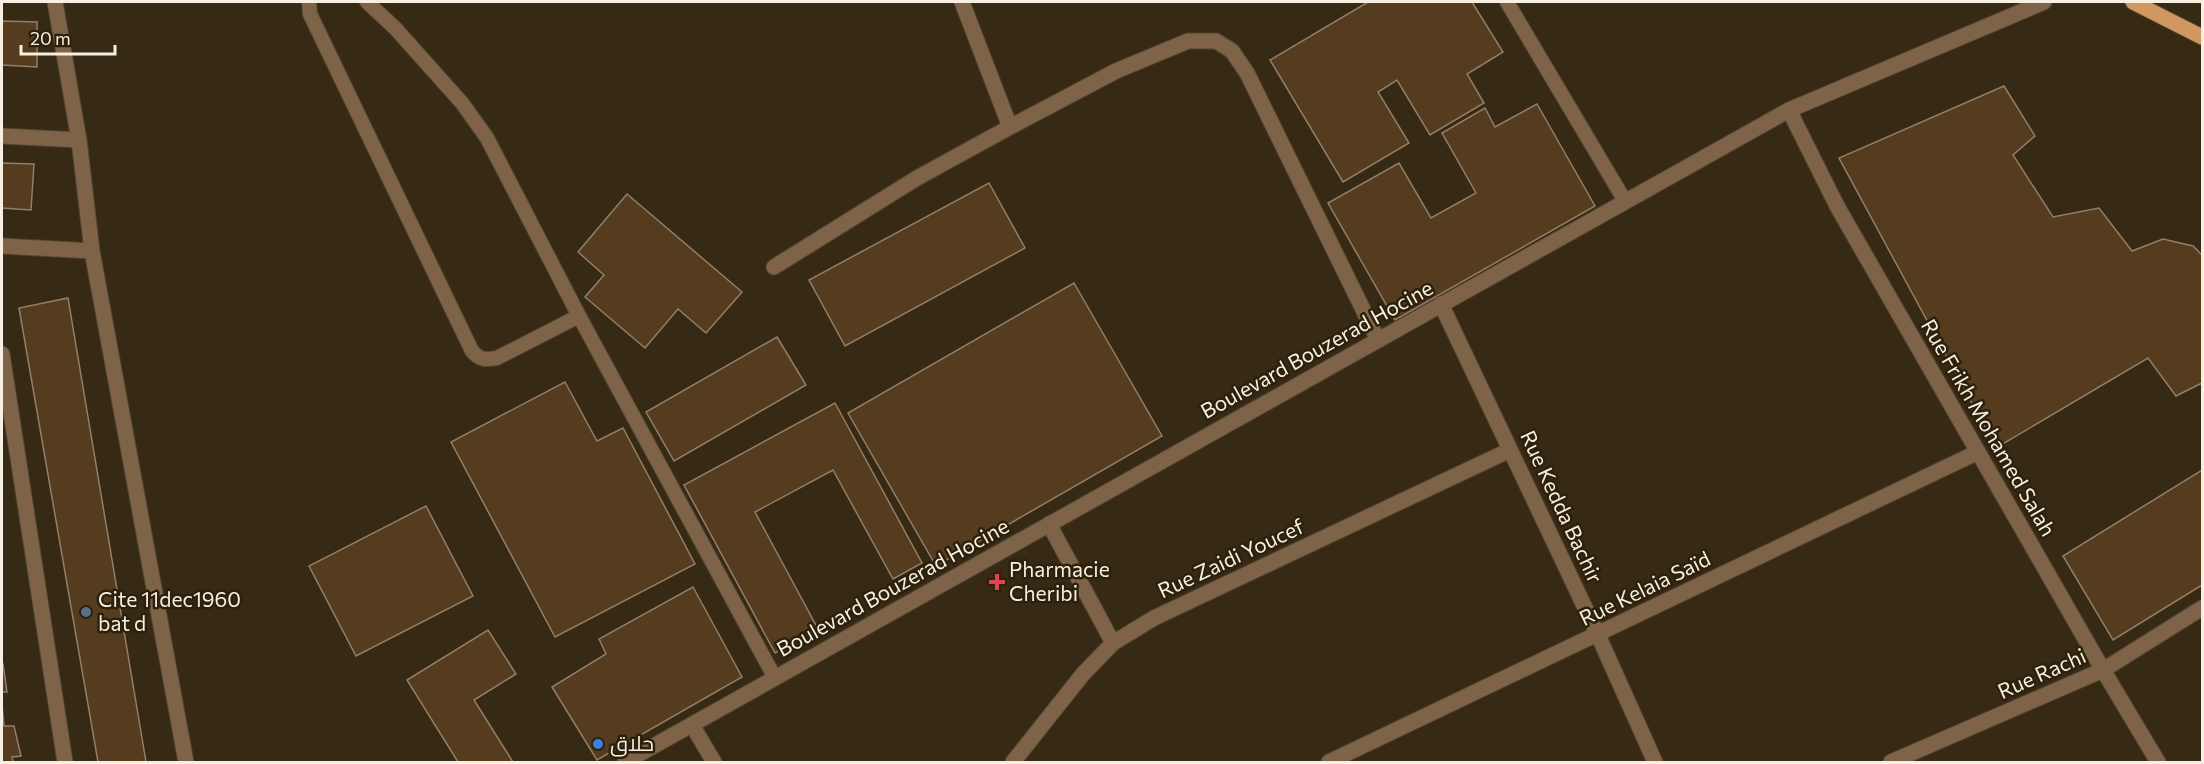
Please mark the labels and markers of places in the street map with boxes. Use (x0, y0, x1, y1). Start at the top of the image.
place label: Pharmacie Cheribi (1009, 556, 1110, 605)
marker: Pharmacie Cheribi (990, 575, 1004, 589)
place label: Cite 11dec1960 bat d (98, 586, 241, 635)
marker: Cite 11dec1960 bat d (79, 605, 93, 619)
place label: حلاق (610, 730, 654, 757)
marker: حلاق (591, 737, 605, 751)

